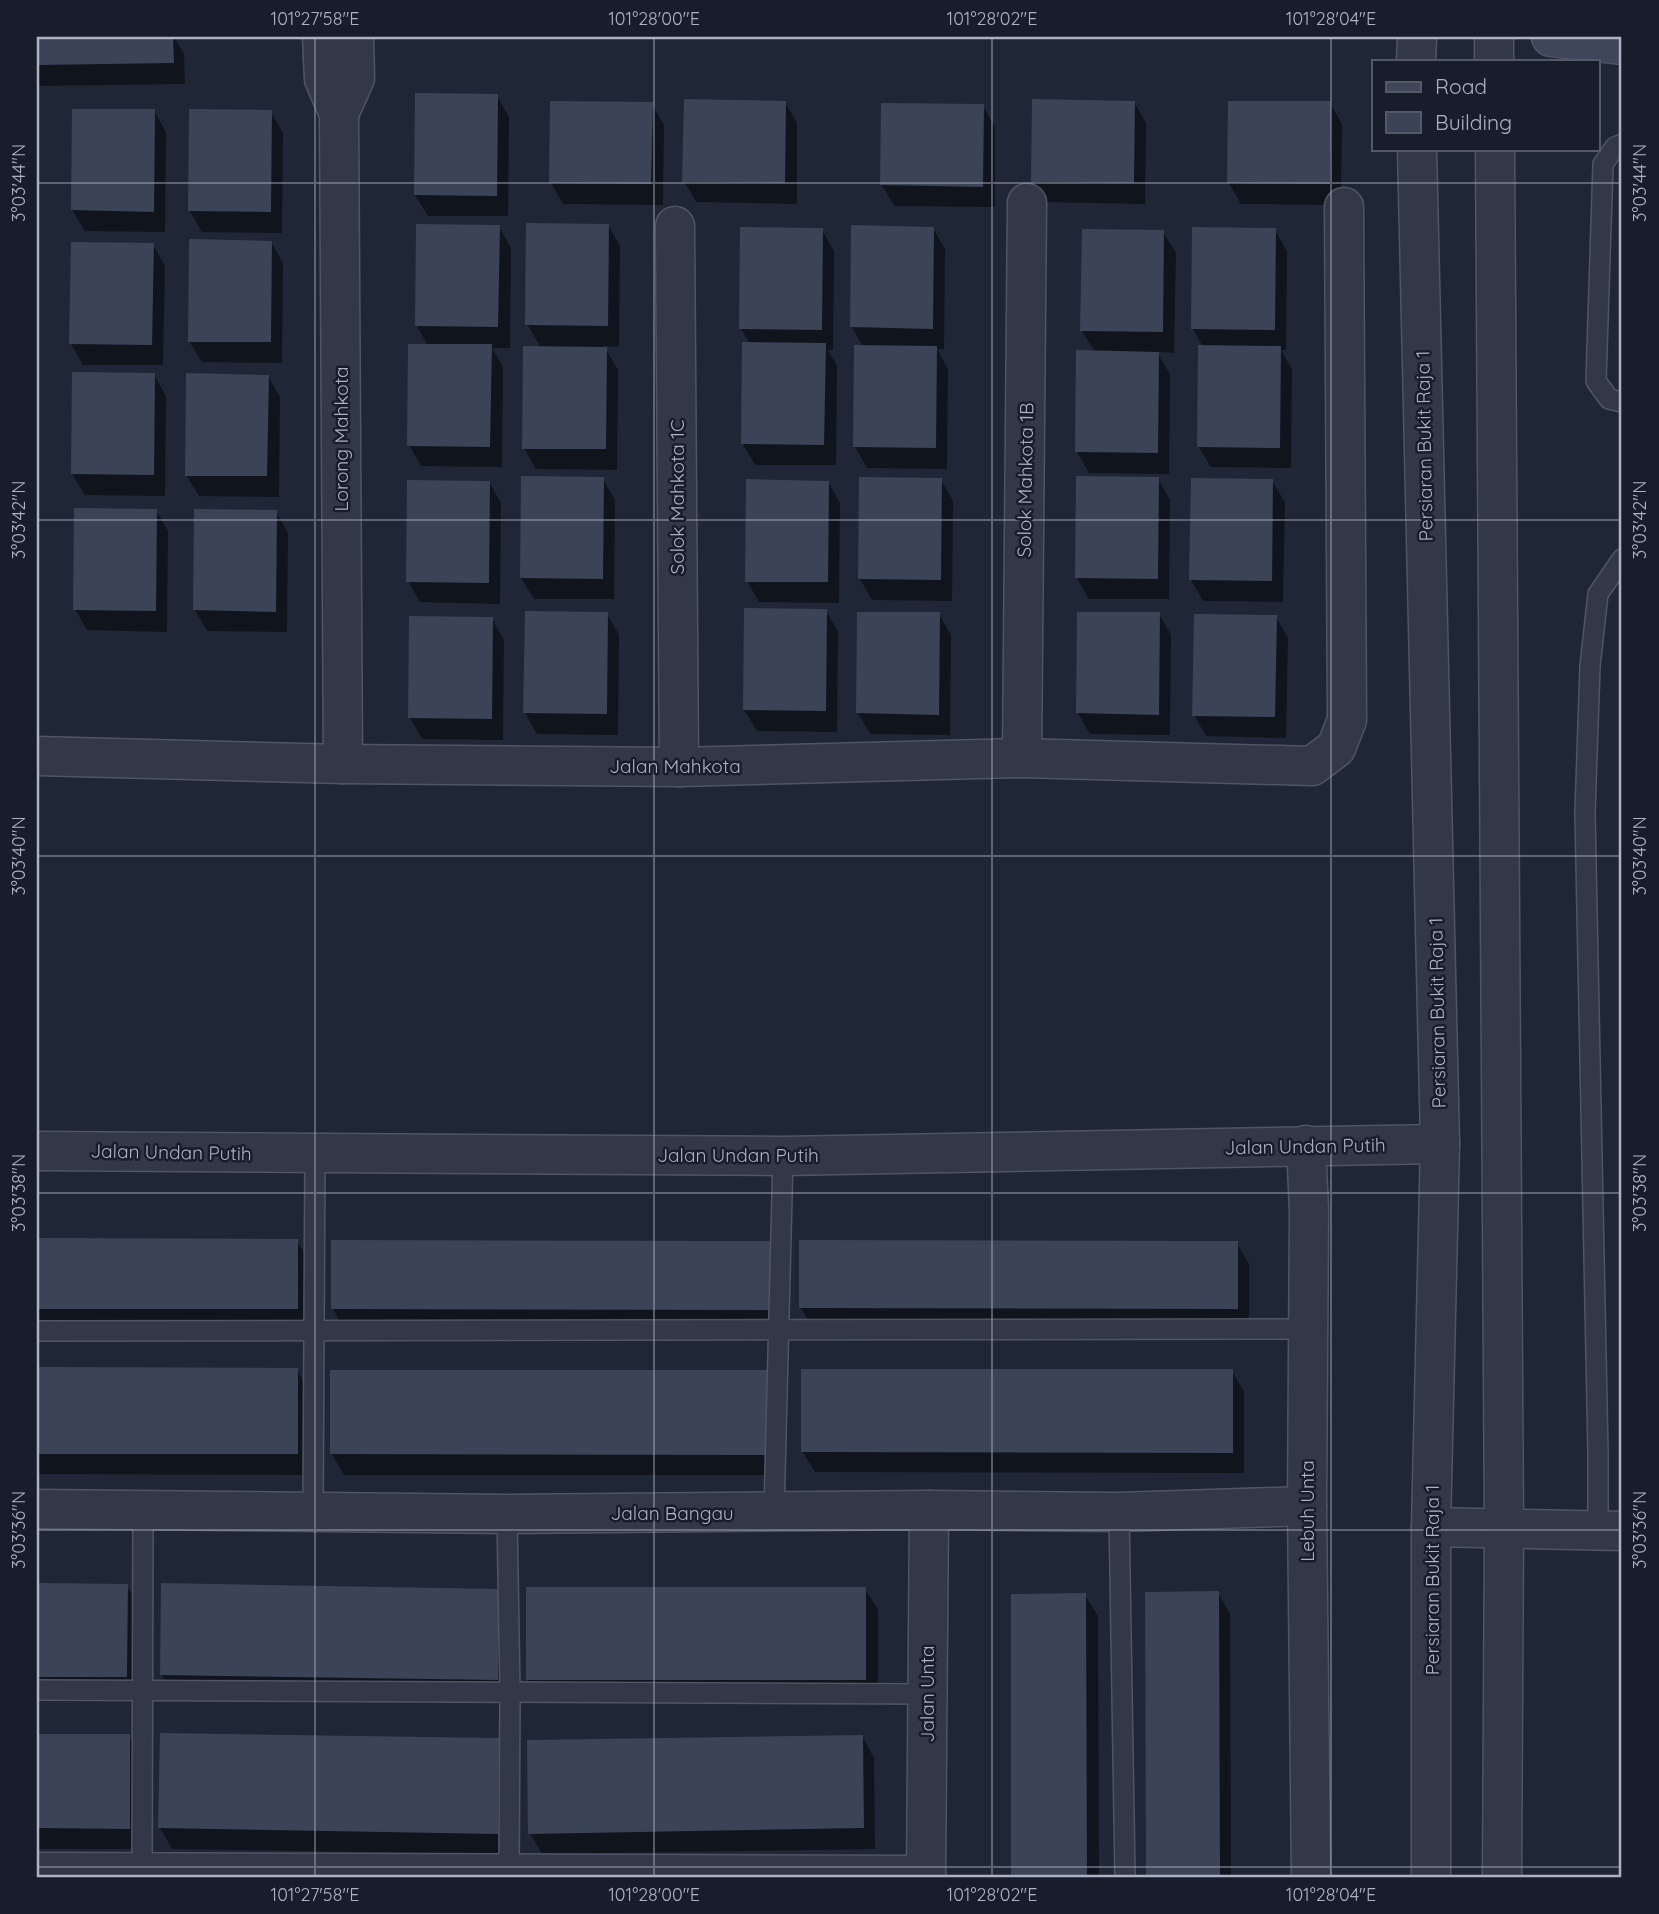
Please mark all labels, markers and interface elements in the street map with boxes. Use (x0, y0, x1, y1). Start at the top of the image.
text: 101°27'58"E (271, 7, 360, 30)
text: 101°28'00"E (608, 7, 700, 30)
text: 101°28'02"E (947, 7, 1037, 30)
text: 101°28'04"E (1286, 7, 1376, 30)
legend (1372, 60, 1600, 150)
text: Road (1435, 73, 1487, 99)
text: Building (1435, 109, 1512, 135)
text: 3°03'44"N (7, 144, 30, 222)
text: 3°03'44"N (1628, 144, 1651, 222)
street label: Persiaran Bukit Raja 1 (1410, 350, 1438, 542)
street label: Lorong Mahkota (329, 366, 353, 512)
street label: Solok Mahkota 1B (1012, 402, 1038, 558)
street label: Solok Mahkota 1C (665, 420, 689, 574)
text: 3°03'42"N (7, 481, 30, 559)
text: 3°03'42"N (1628, 481, 1651, 559)
street label: Jalan Mahkota (609, 754, 741, 778)
text: 3°03'40"N (7, 816, 30, 896)
text: 3°03'40"N (1628, 816, 1651, 896)
street label: Persiaran Bukit Raja 1 (1423, 917, 1451, 1109)
street label: Jalan Undan Putih (1224, 1133, 1386, 1159)
street label: Jalan Undan Putih (90, 1139, 252, 1165)
street label: Jalan Undan Putih (657, 1143, 819, 1167)
text: 3°03'38"N (7, 1154, 30, 1232)
text: 3°03'38"N (1628, 1154, 1651, 1232)
street label: Lebuh Unta (1295, 1460, 1319, 1562)
street label: Persiaran Bukit Raja 1 (1420, 1485, 1444, 1675)
text: 3°03'36"N (7, 1491, 30, 1569)
text: 3°03'36"N (1628, 1491, 1651, 1569)
street label: Jalan Bangau (610, 1501, 734, 1525)
street label: Jalan Unta (915, 1646, 939, 1742)
text: 101°27'58"E (271, 1883, 360, 1906)
text: 101°28'00"E (608, 1883, 700, 1906)
text: 101°28'02"E (947, 1883, 1037, 1906)
text: 101°28'04"E (1286, 1883, 1376, 1906)

